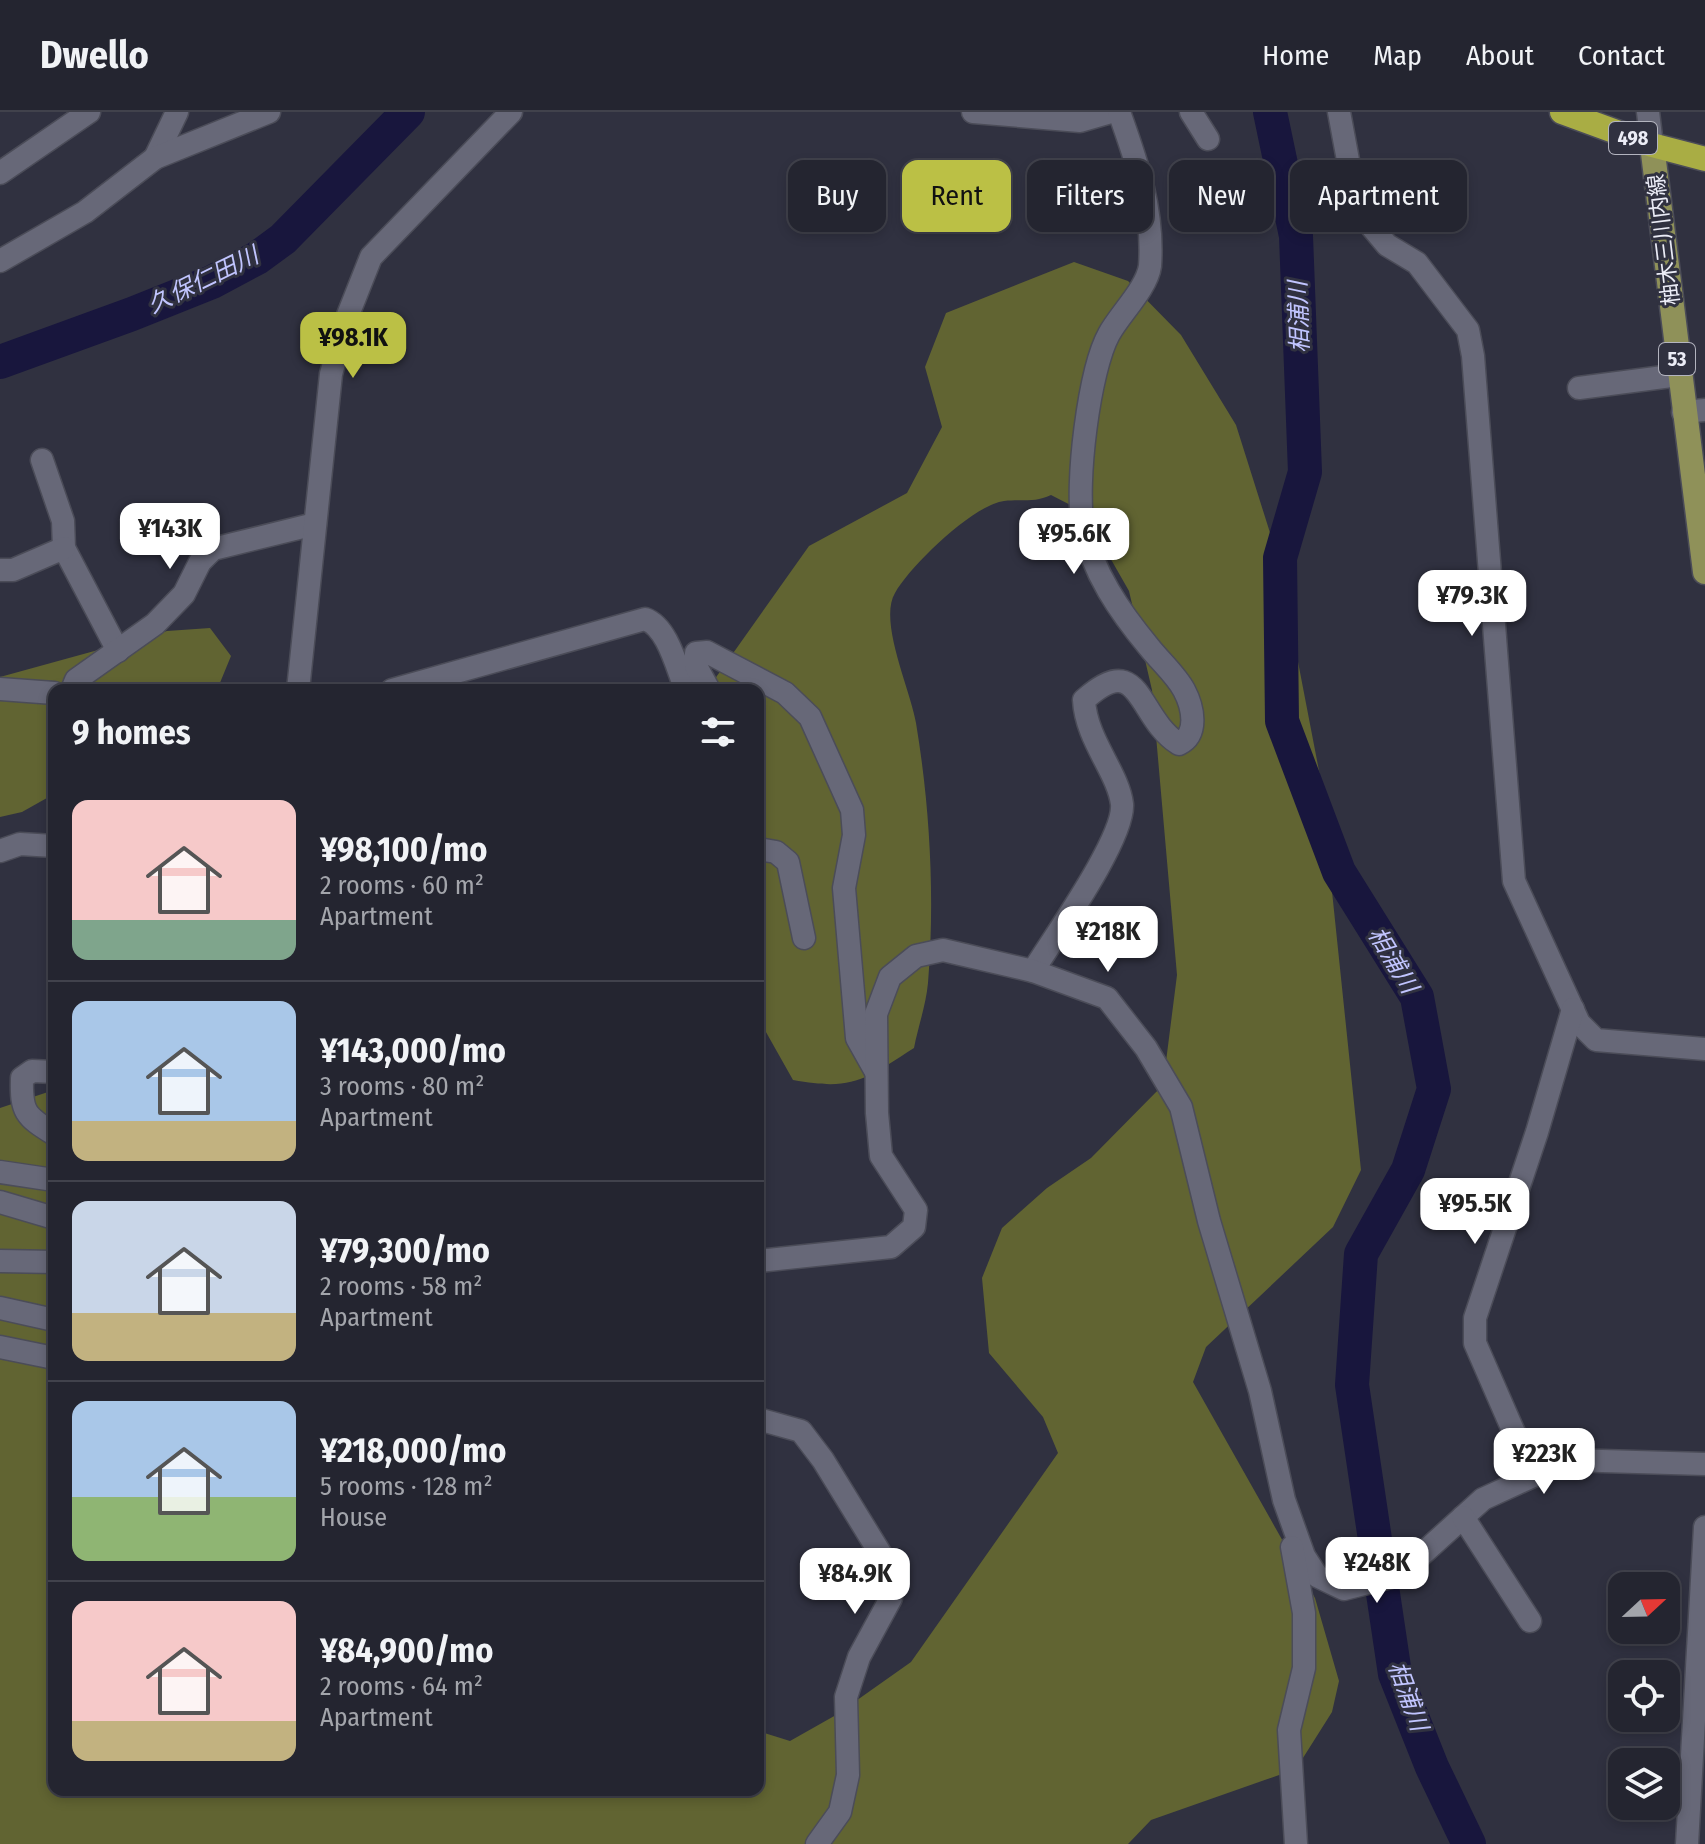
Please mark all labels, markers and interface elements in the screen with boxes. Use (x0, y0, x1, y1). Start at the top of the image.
text: Dwello (40, 32, 149, 78)
text: Home (1262, 39, 1329, 72)
text: Map (1373, 39, 1422, 72)
text: About (1466, 39, 1534, 72)
text: Contact (1578, 39, 1665, 72)
road number: 498 (1609, 122, 1657, 154)
chip: Buy (788, 160, 886, 232)
chip: Rent (902, 160, 1011, 232)
chip: Filters (1027, 160, 1153, 232)
chip: New (1169, 160, 1274, 232)
chip: Apartment (1290, 160, 1467, 232)
street label: 柚木三川内線 (1642, 173, 1685, 307)
water label: 久保仁田川 (143, 240, 266, 319)
water label: 相浦川 (1284, 278, 1314, 353)
pin: ¥98.1K (288, 312, 418, 380)
text: ¥98.1K (318, 322, 388, 353)
road number: 53 (1659, 343, 1695, 375)
pin: ¥143K (114, 503, 226, 571)
pin: ¥95.6K (1009, 508, 1139, 576)
text: ¥143K (138, 513, 202, 544)
text: ¥95.6K (1037, 518, 1111, 549)
pin: ¥79.3K (1407, 570, 1537, 638)
text: ¥79.3K (1436, 580, 1508, 611)
icon: filters (696, 710, 740, 754)
text: 9 homes (72, 712, 191, 753)
text: ¥98,100/mo (320, 829, 487, 870)
icon: home (136, 832, 232, 928)
text: 2 rooms · 60 m² (320, 870, 484, 901)
text: Apartment (320, 901, 433, 932)
pin: ¥218K (1052, 906, 1164, 974)
text: ¥218K (1076, 916, 1140, 947)
water label: 相浦川 (1362, 922, 1425, 1001)
text: ¥143,000/mo (320, 1030, 506, 1071)
icon: home (136, 1033, 232, 1129)
text: 3 rooms · 80 m² (320, 1071, 484, 1102)
text: Apartment (320, 1102, 433, 1133)
pin: ¥95.5K (1410, 1178, 1540, 1246)
text: ¥95.5K (1438, 1188, 1512, 1219)
text: ¥79,300/mo (320, 1230, 490, 1271)
icon: home (136, 1233, 232, 1329)
text: 2 rooms · 58 m² (320, 1271, 482, 1302)
text: Apartment (320, 1302, 433, 1333)
pin: ¥223K (1488, 1428, 1600, 1496)
text: ¥218,000/mo (320, 1430, 506, 1471)
icon: home (136, 1433, 232, 1529)
text: ¥223K (1512, 1438, 1576, 1469)
text: 5 rooms · 128 m² (320, 1471, 493, 1502)
text: House (320, 1502, 387, 1533)
pin: ¥248K (1321, 1537, 1433, 1605)
text: ¥248K (1344, 1547, 1410, 1578)
pin: ¥84.9K (790, 1548, 920, 1616)
text: ¥84.9K (818, 1558, 892, 1589)
north arrow (1608, 1572, 1680, 1644)
map controls (1608, 1572, 1680, 1820)
text: ¥84,900/mo (320, 1630, 493, 1671)
icon: home (136, 1633, 232, 1729)
water label: 相浦川 (1383, 1657, 1434, 1737)
button: locate (1608, 1660, 1680, 1732)
text: 2 rooms · 64 m² (320, 1671, 483, 1702)
text: Apartment (320, 1702, 433, 1733)
button: layers (1608, 1748, 1680, 1820)

